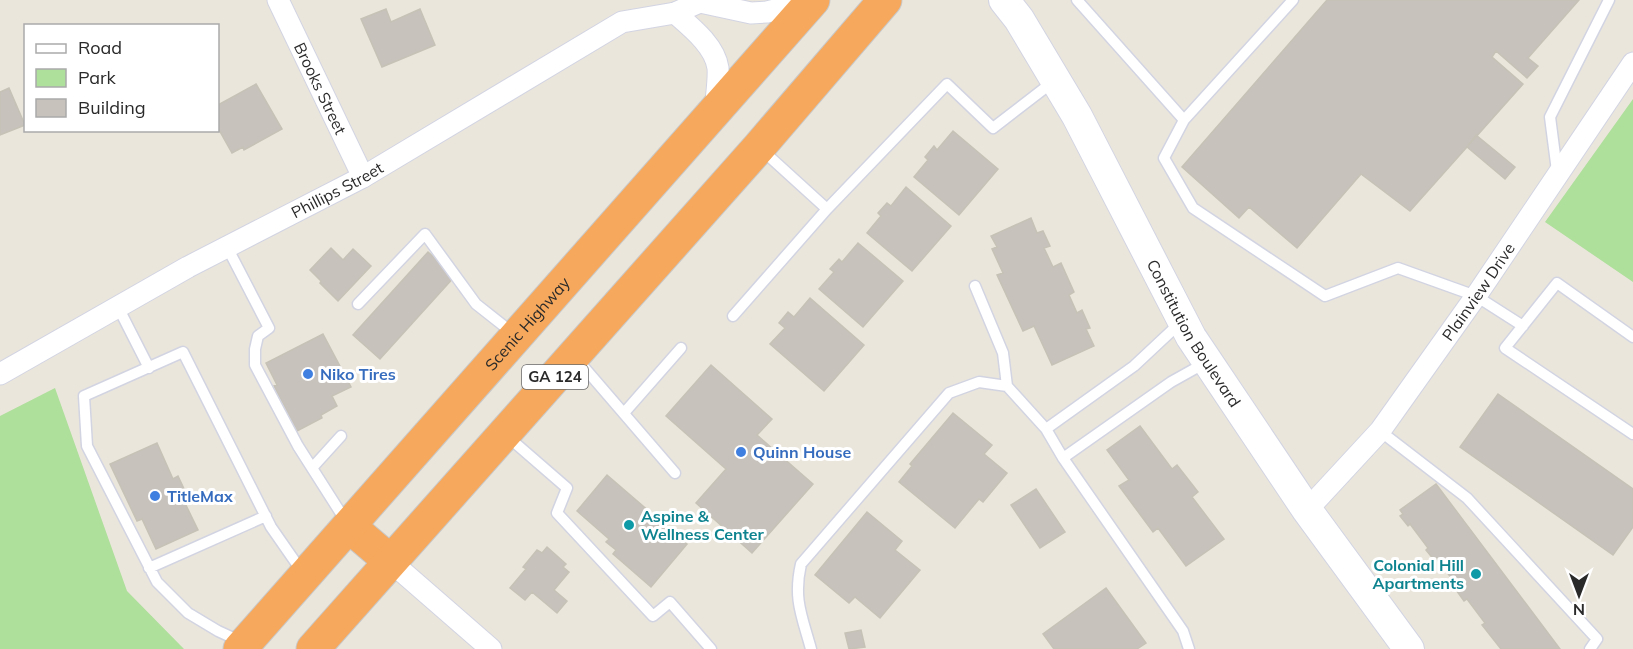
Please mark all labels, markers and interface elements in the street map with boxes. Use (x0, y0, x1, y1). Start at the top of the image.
legend (24, 24, 219, 132)
text: Road (78, 36, 122, 59)
street label: Brooks Street (290, 39, 351, 138)
text: Park (78, 66, 117, 89)
text: Building (78, 96, 146, 119)
street label: Phillips Street (288, 157, 387, 222)
street label: Plainview Drive (1437, 239, 1519, 345)
street label: Constitution Boulevard (1143, 256, 1245, 411)
street label: Scenic Highway (481, 272, 574, 375)
place label: Niko Tires (320, 364, 396, 384)
road number: GA 124 (522, 365, 588, 389)
marker: Niko Tires (301, 367, 315, 381)
place label: Quinn House (753, 442, 851, 462)
marker: Quinn House (734, 445, 748, 459)
place label: TitleMax (167, 486, 233, 506)
marker: TitleMax (148, 489, 162, 503)
place label: Aspine & Wellness Center (641, 506, 764, 544)
marker: Aspine & Wellness Center (622, 518, 636, 532)
place label: Colonial Hill Apartments (1372, 555, 1464, 593)
north arrow (1549, 565, 1609, 625)
marker: Colonial Hill Apartments (1469, 567, 1483, 581)
text: N (1573, 600, 1585, 620)

